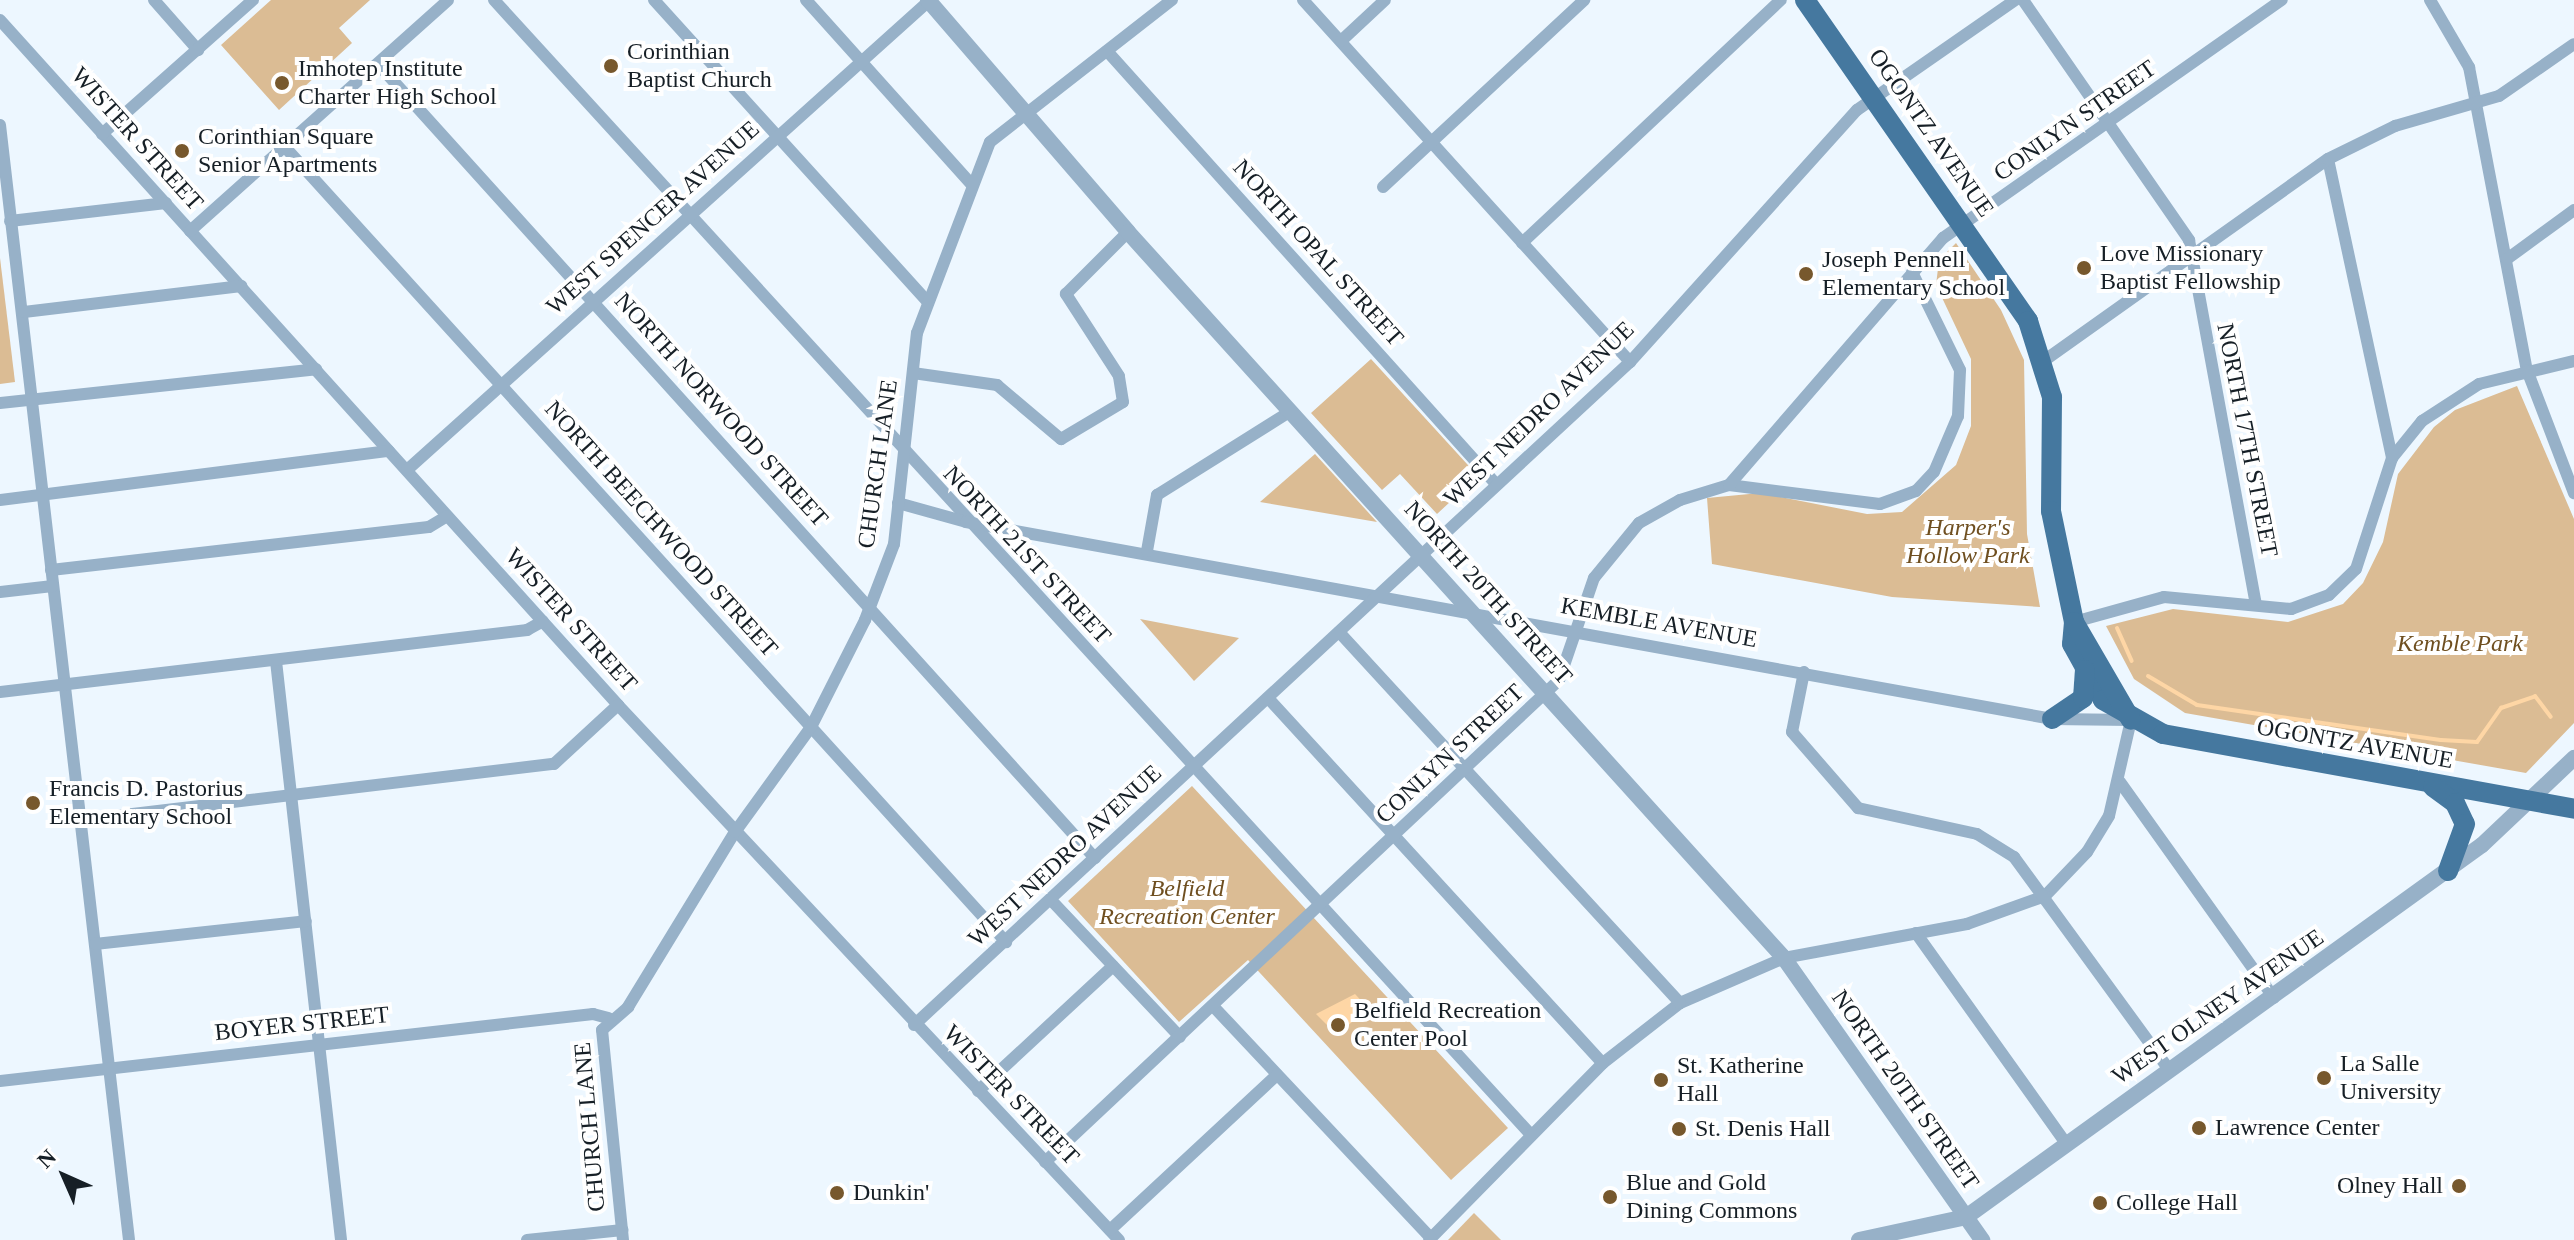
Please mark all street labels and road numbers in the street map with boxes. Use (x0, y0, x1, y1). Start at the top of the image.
street label: OGONTZ AVENUE (1862, 43, 2000, 223)
street label: CONLYN STREET (1988, 54, 2162, 188)
street label: WISTER STREET (65, 61, 209, 217)
street label: WEST SPENCER AVENUE (540, 114, 766, 322)
street label: NORTH OPAL STREET (1226, 154, 1410, 352)
street label: NORTH NORWOOD STREET (608, 287, 834, 533)
street label: WEST NEDRO AVENUE (1437, 315, 1641, 513)
street label: NORTH 17TH STREET (2210, 321, 2284, 559)
street label: CHURCH LANE (852, 378, 904, 550)
street label: NORTH BEECHWOOD STREET (538, 395, 784, 663)
street label: NORTH 21ST STREET (937, 460, 1117, 650)
street label: NORTH 20TH STREET (1398, 495, 1578, 691)
street label: WISTER STREET (499, 542, 643, 698)
street label: KEMBLE AVENUE (1558, 591, 1760, 655)
street label: CONLYN STREET (1370, 678, 1530, 830)
street label: OGONTZ AVENUE (2254, 712, 2456, 776)
street label: WEST NEDRO AVENUE (962, 758, 1168, 954)
street label: WEST OLNEY AVENUE (2106, 922, 2330, 1092)
street label: NORTH 20TH STREET (1825, 985, 1985, 1195)
street label: BOYER STREET (213, 1001, 391, 1047)
street label: WISTER STREET (937, 1019, 1085, 1171)
street label: CHURCH LANE (568, 1041, 612, 1213)

